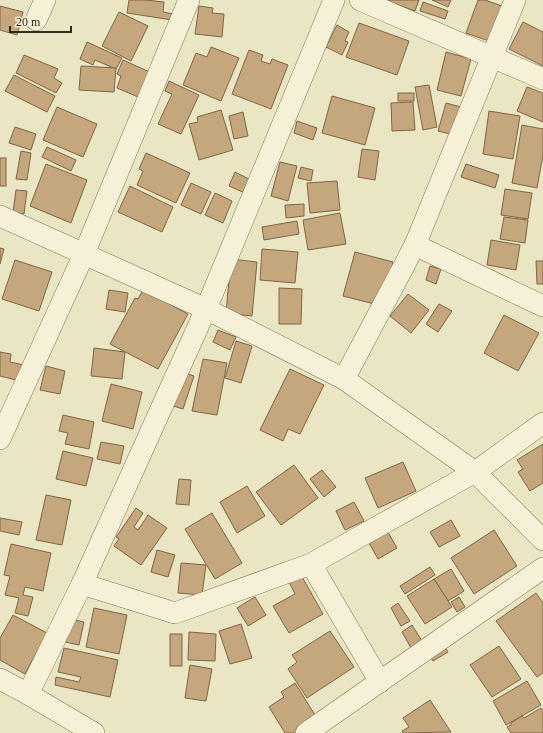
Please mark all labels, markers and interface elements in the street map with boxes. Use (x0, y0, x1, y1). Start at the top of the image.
scale bar (10, 8, 71, 34)
text: 20 m (16, 15, 41, 29)

